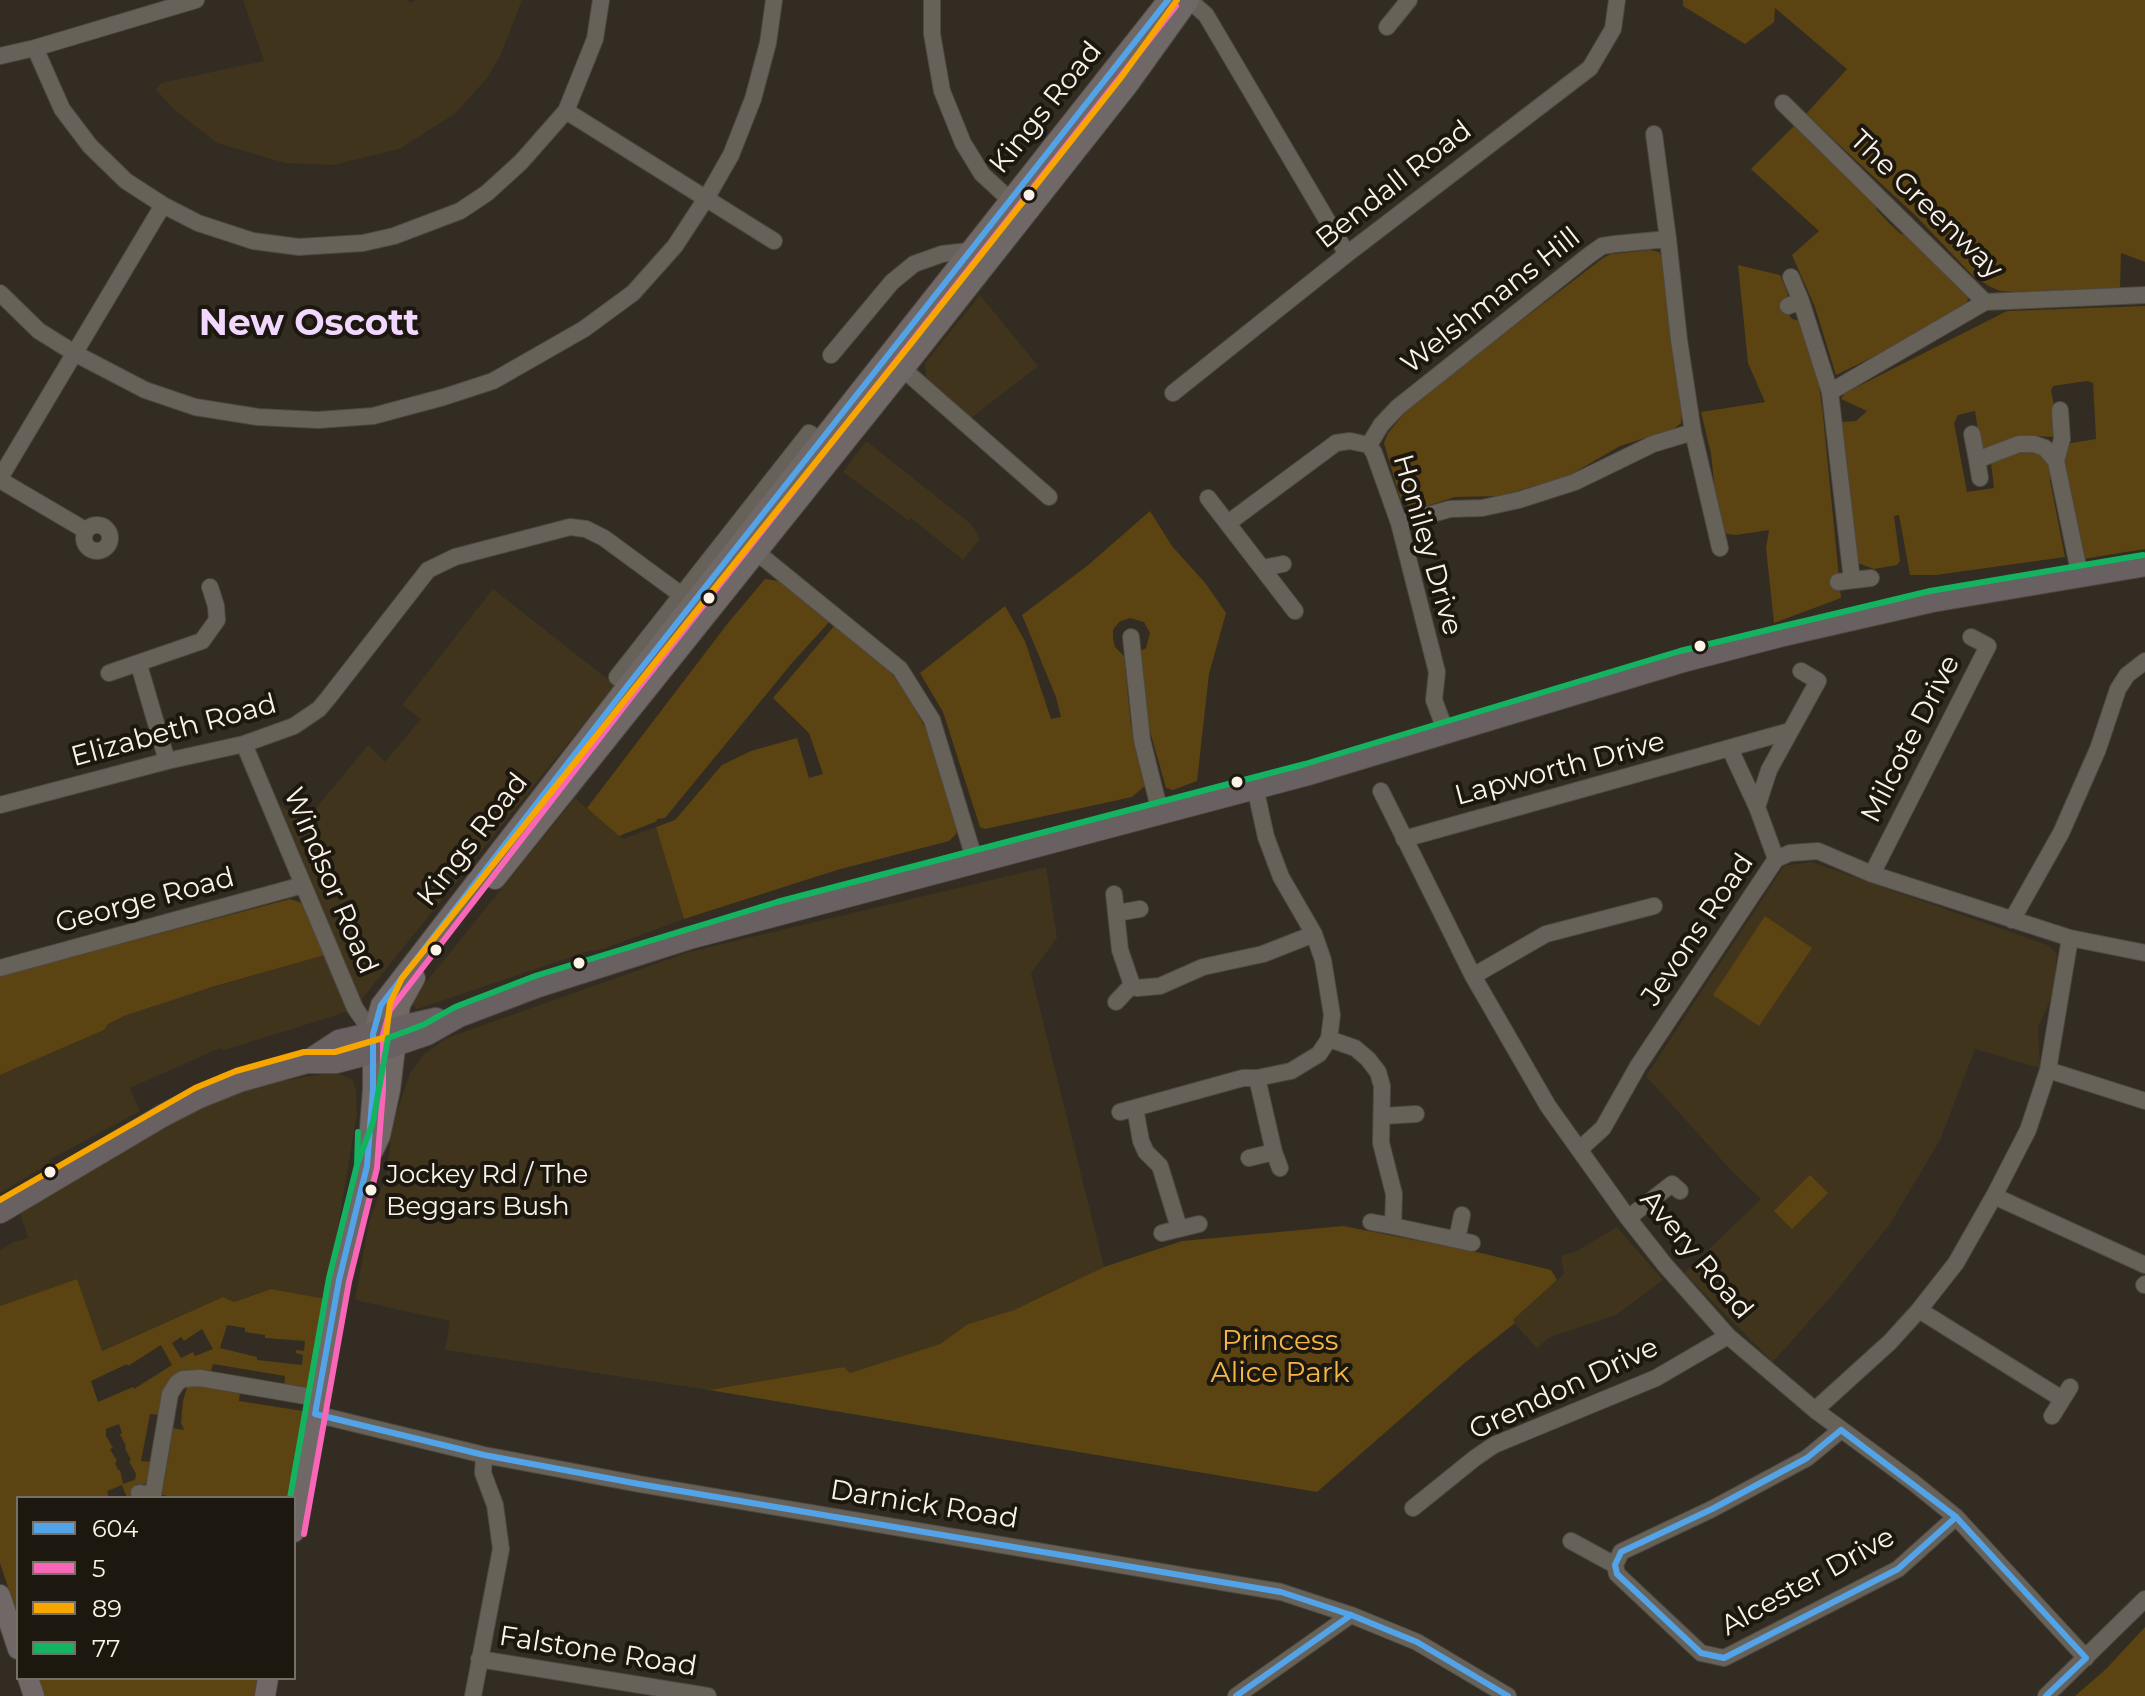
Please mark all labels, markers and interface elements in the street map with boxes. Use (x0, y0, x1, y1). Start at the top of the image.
street label: Kings Road (983, 35, 1109, 181)
street label: Bendall Road (1310, 114, 1478, 256)
street label: The Greenway (1843, 124, 2009, 286)
unlabelled marker (1021, 187, 1037, 203)
street label: Welshmans Hill (1395, 221, 1587, 381)
district label: New Oscott (199, 302, 419, 346)
street label: Honiley Drive (1385, 451, 1469, 639)
unlabelled marker (701, 590, 717, 606)
unlabelled marker (1692, 638, 1708, 654)
street label: Milcote Drive (1854, 650, 1968, 828)
street label: Elizabeth Road (68, 687, 280, 775)
street label: Lapworth Drive (1451, 725, 1669, 813)
street label: Kings Road (411, 767, 535, 913)
unlabelled marker (1229, 774, 1245, 790)
street label: Windsor Road (276, 783, 384, 979)
street label: Jevons Road (1635, 848, 1761, 1012)
street label: George Road (52, 861, 238, 941)
unlabelled marker (428, 942, 444, 958)
unlabelled marker (571, 955, 587, 971)
place label: Jockey Rd / The Beggars Bush (386, 1159, 588, 1220)
unlabelled marker (42, 1164, 58, 1180)
marker: Jockey Rd / The Beggars Bush (363, 1182, 379, 1198)
street label: Avery Road (1632, 1184, 1760, 1326)
park label: Princess Alice Park (1211, 1325, 1349, 1391)
street label: Grendon Drive (1464, 1331, 1664, 1447)
street label: Darnick Road (828, 1474, 1020, 1536)
legend (16, 1496, 296, 1680)
text: 604 (92, 1514, 138, 1543)
street label: Alcester Drive (1715, 1520, 1901, 1644)
text: 5 (92, 1554, 106, 1583)
text: 89 (92, 1594, 122, 1623)
street label: Falstone Road (497, 1620, 699, 1684)
text: 77 (92, 1634, 120, 1663)

